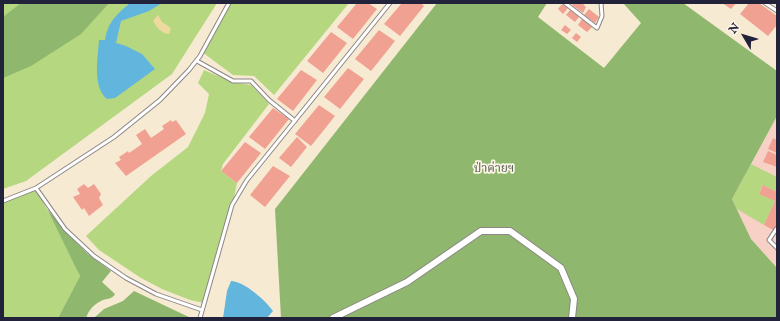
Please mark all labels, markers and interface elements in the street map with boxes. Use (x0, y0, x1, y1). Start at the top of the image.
north arrow (724, 16, 764, 56)
text: N (726, 21, 743, 37)
park label: ป่าค่ายฯ (474, 163, 514, 177)

